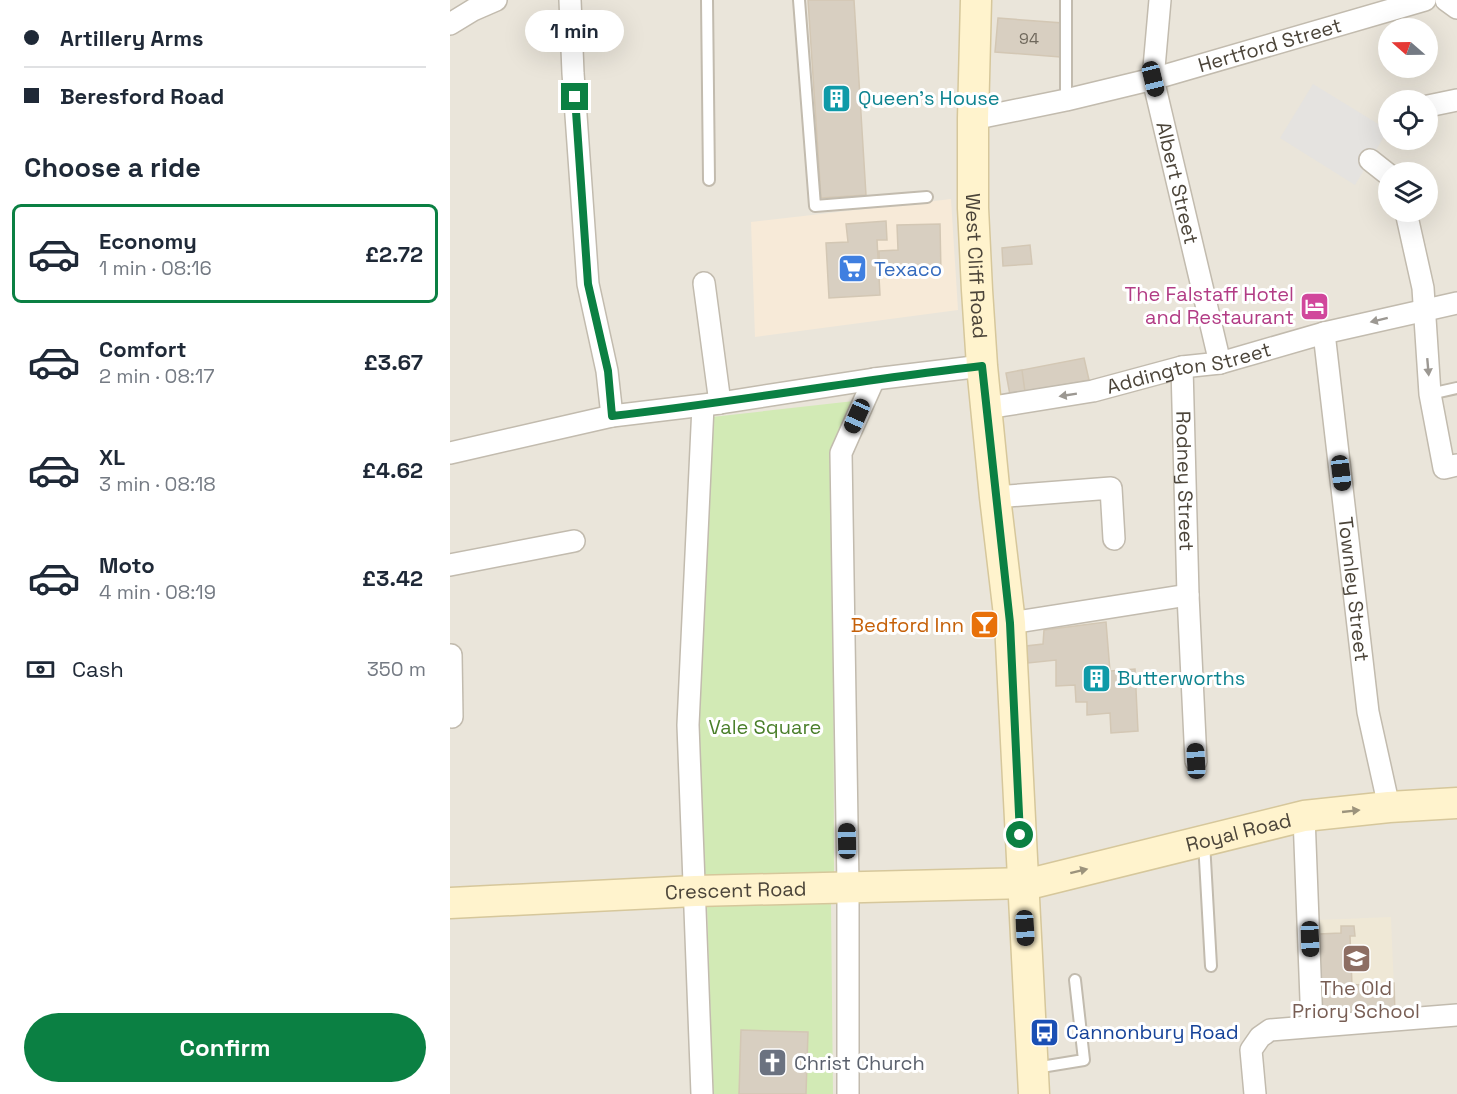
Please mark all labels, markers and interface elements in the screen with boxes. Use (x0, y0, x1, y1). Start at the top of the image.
callout: 1 min (526, 10, 624, 52)
street label: Hertford Street (1195, 12, 1345, 78)
text: 1 min (550, 18, 599, 44)
north arrow (1378, 18, 1438, 78)
map controls (1378, 18, 1438, 222)
text: Artillery Arms (60, 24, 204, 52)
house number: 94 (1019, 28, 1039, 49)
car (1140, 59, 1166, 99)
text: Beresford Road (60, 82, 224, 110)
building icon: Queen's House (821, 82, 853, 114)
route end (561, 83, 588, 110)
place label: Queen's House (858, 85, 1000, 111)
button: locate (1378, 90, 1438, 150)
street label: Albert Street (1150, 119, 1205, 247)
text: Choose a ride (24, 150, 201, 185)
button: layers (1378, 162, 1438, 222)
street label: West Cliff Road (960, 193, 993, 340)
icon: car (27, 227, 81, 281)
text: Economy (99, 227, 197, 255)
text: £2.72 (365, 240, 423, 268)
supermarket icon: Texaco (837, 253, 869, 285)
text: 1 min · 08:16 (99, 255, 212, 281)
place label: Texaco (874, 256, 942, 282)
place label: The Falstaff Hotel and Restaurant (1125, 281, 1294, 330)
hotel icon: The Falstaff Hotel and Restaurant (1299, 290, 1331, 322)
one-way arrow (1370, 315, 1389, 325)
icon: car (27, 335, 81, 389)
text: Comfort (99, 335, 187, 363)
street label: Addington Street (1104, 336, 1274, 400)
text: £3.67 (364, 348, 423, 376)
one-way arrow (1423, 358, 1433, 377)
text: 2 min · 08:17 (99, 363, 215, 389)
one-way arrow (1058, 391, 1077, 400)
car (841, 396, 873, 436)
street label: Rodney Street (1170, 410, 1200, 552)
icon: car (27, 443, 81, 497)
text: XL (99, 443, 125, 471)
car (1330, 454, 1352, 492)
text: £4.62 (362, 456, 423, 484)
text: 3 min · 08:18 (99, 471, 216, 497)
street label: Townley Street (1332, 515, 1375, 663)
icon: car (27, 551, 81, 605)
text: Moto (99, 551, 155, 579)
text: £3.42 (362, 564, 423, 592)
text: 4 min · 08:19 (99, 579, 216, 605)
bar icon: Bedford Inn (969, 609, 1001, 641)
place label: Bedford Inn (851, 612, 964, 638)
icon: cash (24, 653, 57, 686)
text: Cash (72, 655, 124, 683)
text: 350 m (367, 656, 426, 682)
building icon: Butterworths (1080, 662, 1112, 694)
place label: Butterworths (1117, 665, 1245, 691)
park label: Vale Square (709, 714, 821, 740)
car (1186, 743, 1206, 779)
one-way arrow (1342, 806, 1361, 816)
street label: Royal Road (1183, 807, 1294, 858)
route start (1006, 821, 1033, 848)
car (838, 823, 856, 859)
one-way arrow (1070, 865, 1089, 875)
street label: Crescent Road (664, 875, 807, 905)
car (1015, 910, 1035, 946)
car (1300, 921, 1320, 957)
school or university icon: The Old Priory School (1340, 942, 1372, 974)
place label: The Old Priory School (1292, 975, 1420, 1024)
button: Confirm (24, 1013, 426, 1082)
bus stop icon: Cannonbury Road (1029, 1016, 1061, 1048)
place label: Cannonbury Road (1066, 1019, 1239, 1045)
church icon: Christ Church (757, 1047, 789, 1079)
place label: Christ Church (794, 1050, 925, 1076)

